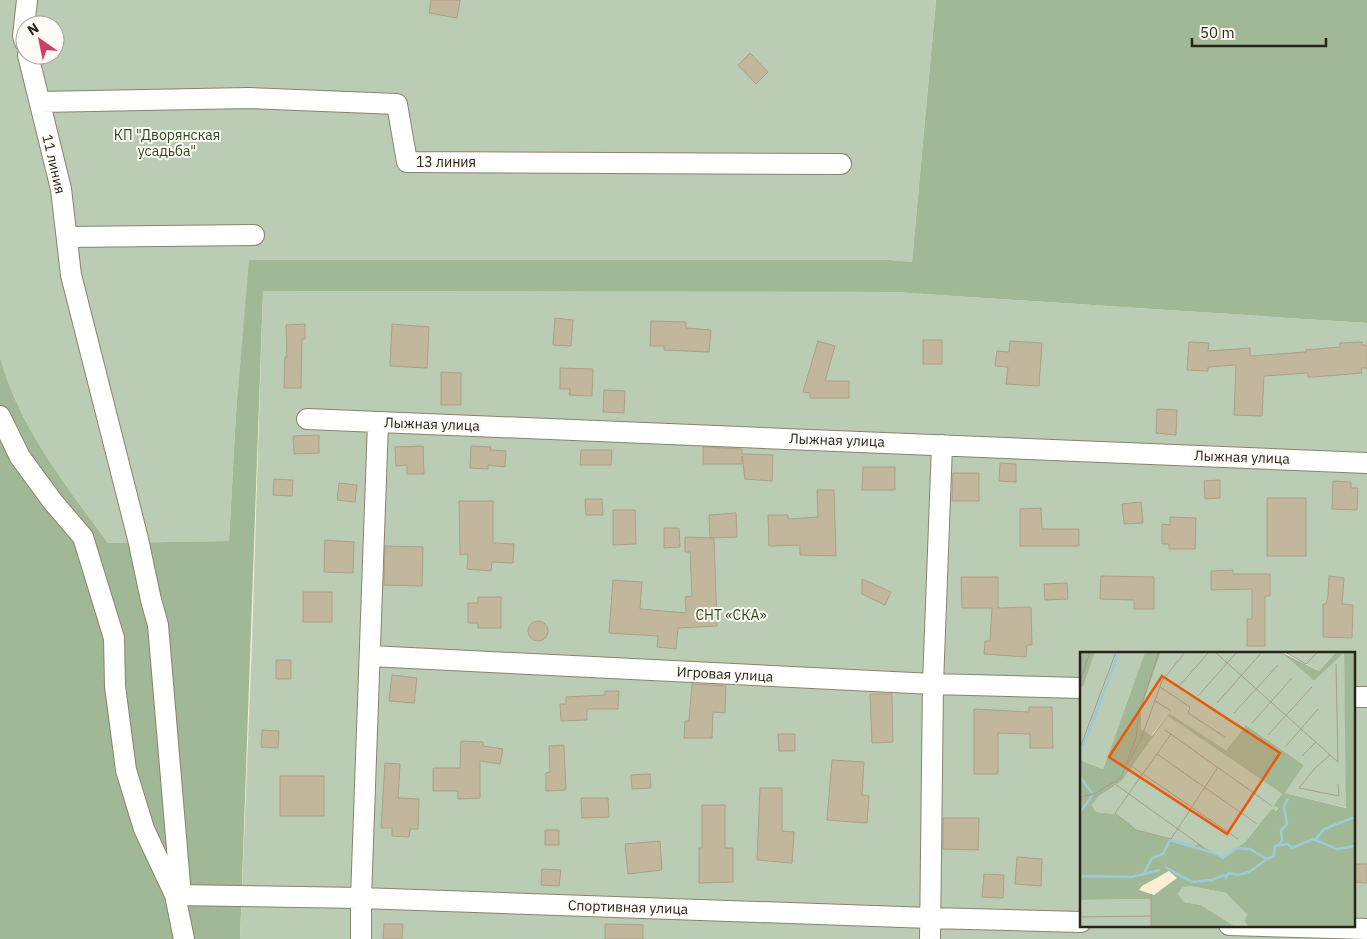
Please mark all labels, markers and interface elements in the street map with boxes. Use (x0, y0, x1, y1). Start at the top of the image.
north arrow (15, 15, 65, 65)
scale bar (1192, 15, 1326, 47)
text: N (24, 19, 42, 39)
text: 50 m (1200, 23, 1235, 42)
park label: КП "Дворянская усадьба" (114, 126, 220, 160)
street label: 11 линия (38, 133, 70, 195)
street label: 13 линия (416, 153, 476, 171)
street label: Лыжная улица (384, 413, 481, 435)
street label: Лыжная улица (789, 429, 886, 451)
street label: Лыжная улица (1194, 446, 1291, 468)
park label: СНТ «СКА» (695, 606, 767, 624)
inset map (1080, 652, 1354, 926)
street label: Игровая улица (676, 662, 774, 686)
street label: Спортивная улица (567, 896, 689, 918)

